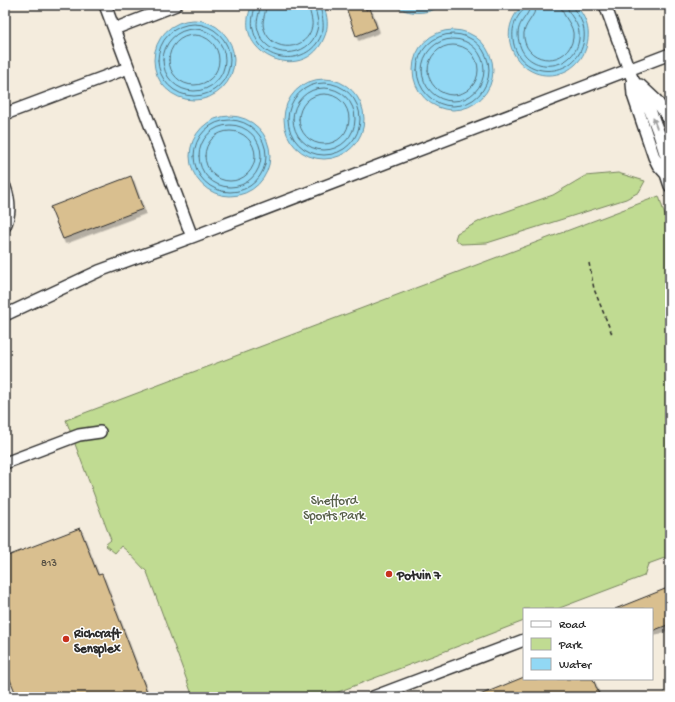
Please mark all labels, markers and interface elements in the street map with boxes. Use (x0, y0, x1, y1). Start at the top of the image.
one-way arrow (651, 117, 657, 129)
park label: Shefford Sports Park (303, 494, 366, 524)
house number: 813 (41, 558, 57, 570)
marker: Potvin 7 (384, 569, 394, 579)
place label: Potvin 7 (396, 569, 442, 584)
legend (523, 608, 653, 680)
text: Road (559, 619, 586, 633)
place label: Richcraft Sensplex (73, 626, 122, 658)
marker: Richcraft Sensplex (61, 634, 71, 644)
text: Park (558, 639, 584, 653)
text: Water (559, 659, 593, 673)

